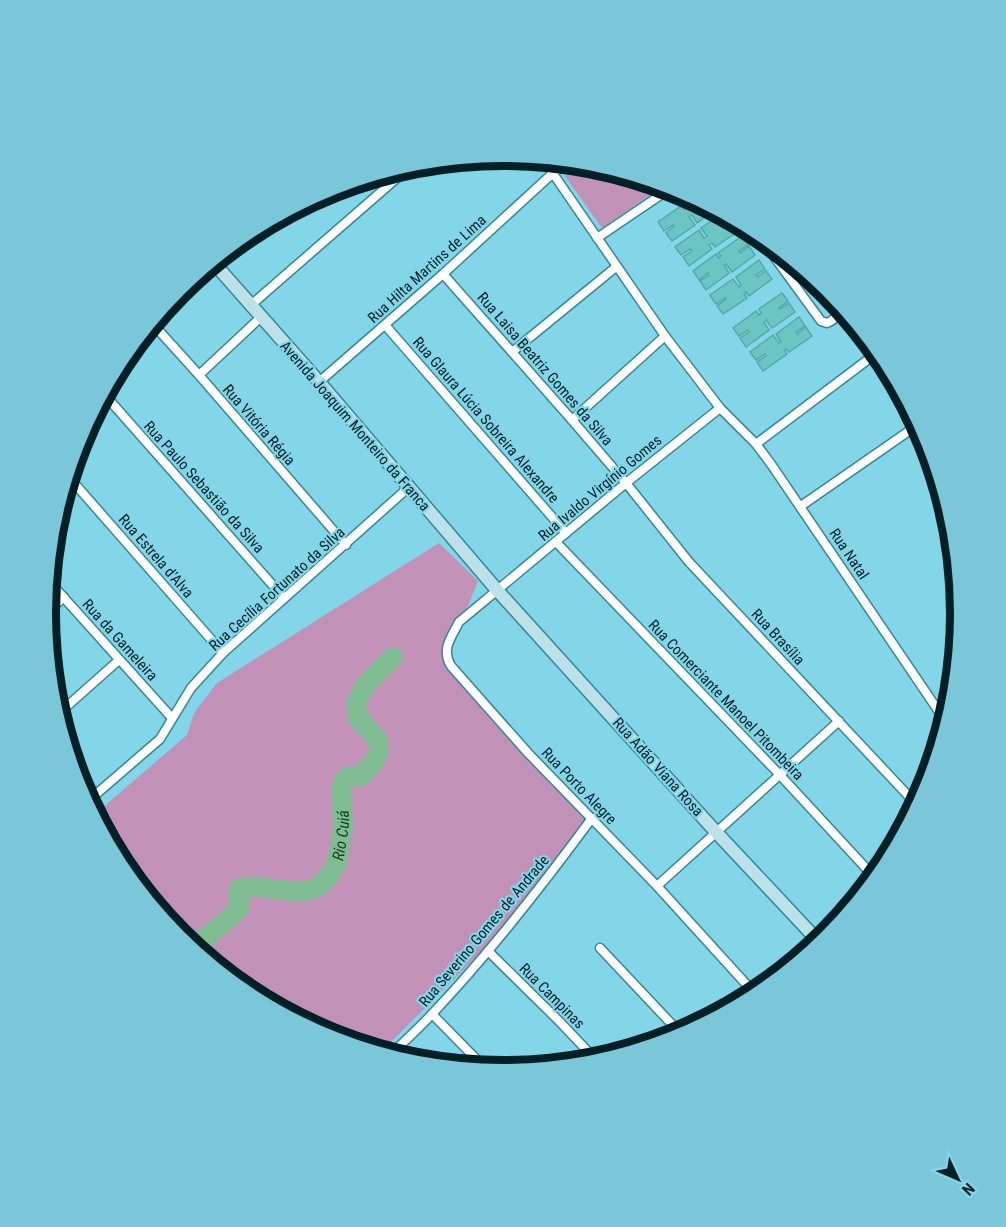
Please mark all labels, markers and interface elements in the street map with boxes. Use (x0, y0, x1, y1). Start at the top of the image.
street label: Rua Hilta Martins de Lima (364, 211, 490, 327)
street label: Rua Laisa Beatriz Gomes da Silva (474, 289, 616, 449)
street label: Rua Glaura Lúcia Sobreira Alexandre (409, 333, 563, 507)
street label: Avenida Joaquim Monteiro da Franca (276, 337, 434, 515)
street label: Rua Vitória Régia (219, 381, 299, 469)
street label: Rua Paulo Sebastião da Silva (140, 417, 268, 557)
street label: Rua Ivaldo Virgínio Gomes (535, 431, 665, 545)
street label: Rua Estrela d'Alva (115, 511, 197, 601)
street label: Rua Cecília Fortunato da Silva (205, 523, 349, 655)
street label: Rua Natal (825, 525, 873, 583)
street label: Rua da Gameleira (79, 595, 161, 685)
street label: Rua Brasília (748, 605, 808, 669)
street label: Rua Comerciante Manoel Pitombeira (645, 616, 807, 784)
street label: Rua Adão Viana Rosa (609, 714, 707, 820)
street label: Rua Porto Alegre (538, 744, 620, 828)
water label: Rio Cuiá (328, 809, 353, 862)
street label: Rua Severino Gomes de Andrade (415, 852, 553, 1010)
street label: Rua Campinas (516, 960, 589, 1033)
north arrow (928, 1149, 988, 1209)
text: N (958, 1179, 979, 1199)

